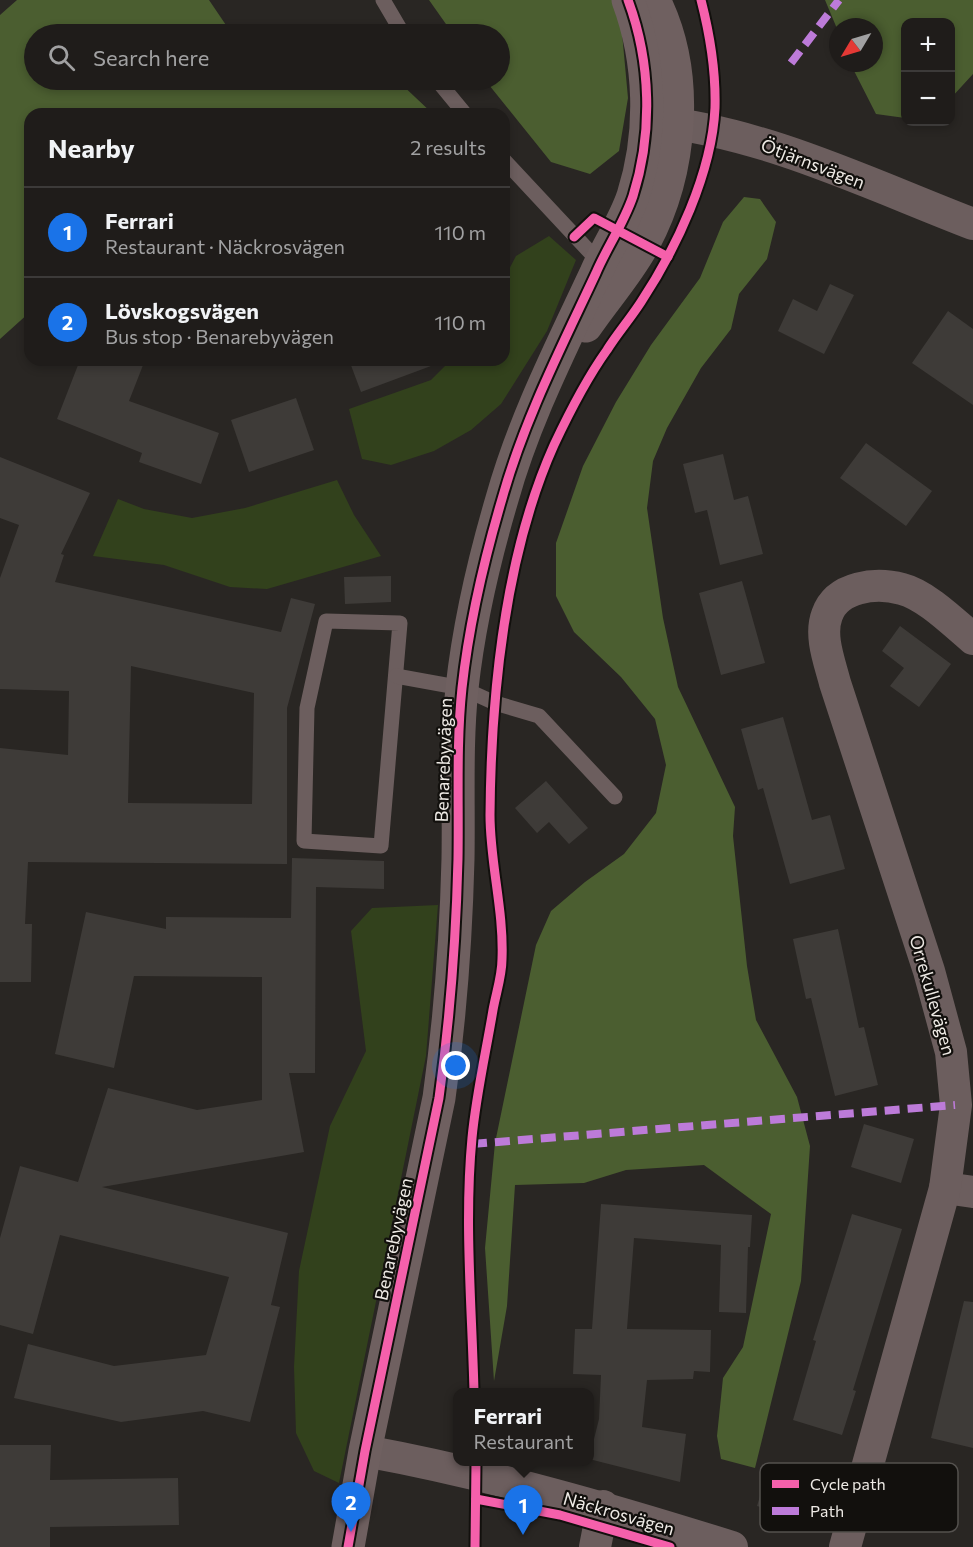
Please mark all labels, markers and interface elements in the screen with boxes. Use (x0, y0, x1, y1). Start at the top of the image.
north arrow (829, 18, 883, 72)
map controls (901, 18, 955, 126)
button: + (901, 18, 955, 72)
search box (24, 24, 510, 90)
icon: search (45, 41, 78, 74)
text: Search here (93, 44, 209, 71)
button: − (901, 72, 955, 126)
text: Nearby (48, 132, 135, 163)
street label: Ötjärnsvägen (758, 133, 868, 193)
text: 2 results (410, 135, 486, 159)
text: Ferrari (105, 207, 174, 234)
text: 1 (63, 220, 72, 244)
text: 110 m (435, 220, 486, 244)
text: Restaurant · Näckrosvägen (105, 234, 345, 258)
text: Lövskogsvägen (105, 297, 259, 324)
text: 2 (62, 310, 73, 334)
text: 110 m (435, 310, 486, 334)
text: Bus stop · Benarebyvägen (105, 324, 334, 348)
street label: Benarebyvägen (430, 697, 456, 823)
street label: Orrekullevägen (905, 932, 961, 1058)
your location (441, 1051, 470, 1080)
street label: Benarebyvägen (369, 1176, 417, 1302)
popup (453, 1388, 594, 1466)
text: Ferrari (473, 1402, 542, 1429)
text: Restaurant (473, 1429, 574, 1453)
legend (760, 1463, 958, 1532)
text: Cycle path (810, 1474, 886, 1493)
pin: 2 (332, 1482, 370, 1532)
pin: 1 (504, 1486, 542, 1535)
street label: Näckrosvägen (561, 1487, 677, 1539)
text: Path (810, 1501, 844, 1520)

